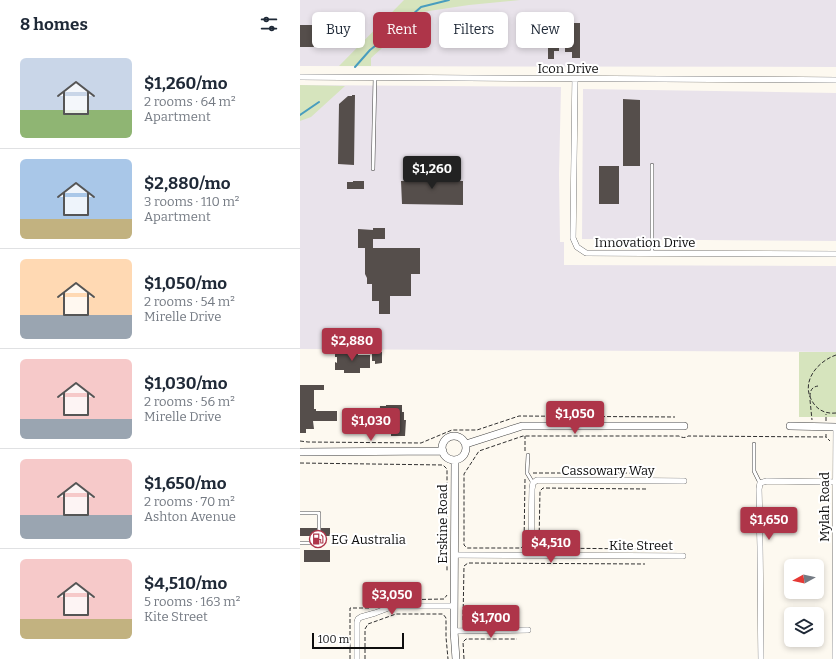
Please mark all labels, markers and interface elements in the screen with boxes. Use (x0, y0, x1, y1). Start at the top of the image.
chip: Buy (312, 12, 365, 48)
chip: Rent (373, 12, 431, 48)
chip: Filters (439, 12, 508, 48)
chip: New (516, 12, 574, 48)
icon: filters (258, 13, 280, 35)
text: 8 homes (20, 14, 88, 35)
street label: Icon Drive (537, 61, 599, 76)
text: $1,260/mo (144, 73, 227, 94)
icon: home (52, 74, 100, 122)
text: 2 rooms · 64 m² (144, 94, 236, 109)
text: Apartment (144, 109, 211, 124)
pin: $1,260 (399, 156, 465, 190)
text: $1,260 (412, 161, 452, 176)
text: $2,880/mo (144, 173, 230, 194)
icon: home (52, 175, 100, 223)
text: 3 rooms · 110 m² (144, 194, 239, 209)
text: Apartment (144, 209, 211, 224)
street label: Innovation Drive (595, 235, 695, 250)
text: $1,050/mo (144, 273, 227, 294)
icon: home (52, 275, 100, 323)
text: 2 rooms · 54 m² (144, 294, 235, 309)
text: Mirelle Drive (144, 309, 221, 324)
pin: $2,880 (319, 328, 385, 362)
text: $2,880 (331, 333, 373, 348)
text: $1,030/mo (144, 373, 228, 394)
icon: home (52, 375, 100, 423)
text: 2 rooms · 56 m² (144, 394, 235, 409)
pin: $1,050 (542, 401, 608, 435)
text: $1,050 (555, 406, 595, 421)
pin: $1,030 (338, 408, 404, 442)
text: Mirelle Drive (144, 409, 221, 424)
text: $1,030 (351, 413, 391, 428)
street label: Cassowary Way (561, 463, 655, 478)
street label: Mylah Road (817, 472, 832, 542)
text: $1,650/mo (144, 473, 226, 494)
icon: home (52, 475, 100, 523)
street label: Erskine Road (435, 484, 450, 564)
text: 2 rooms · 70 m² (144, 494, 235, 509)
pin: $1,650 (736, 507, 802, 541)
text: Ashton Avenue (144, 509, 236, 524)
text: $1,650 (749, 512, 789, 527)
fuel station icon: EG Australia (308, 529, 328, 549)
pin: $4,510 (518, 530, 584, 564)
place label: EG Australia (331, 532, 406, 547)
text: $4,510 (531, 535, 571, 550)
street label: Kite Street (609, 538, 673, 553)
north arrow (784, 559, 824, 599)
map controls (784, 559, 824, 647)
text: $4,510/mo (144, 573, 227, 594)
icon: home (52, 575, 100, 623)
pin: $3,050 (359, 582, 425, 616)
text: $3,050 (371, 587, 413, 602)
text: 5 rooms · 163 m² (144, 594, 240, 609)
pin: $1,700 (458, 605, 524, 639)
button: layers (784, 607, 824, 647)
text: Kite Street (144, 609, 208, 624)
text: $1,700 (471, 610, 511, 625)
scale bar (312, 631, 404, 650)
text: 100 m (318, 633, 349, 646)

